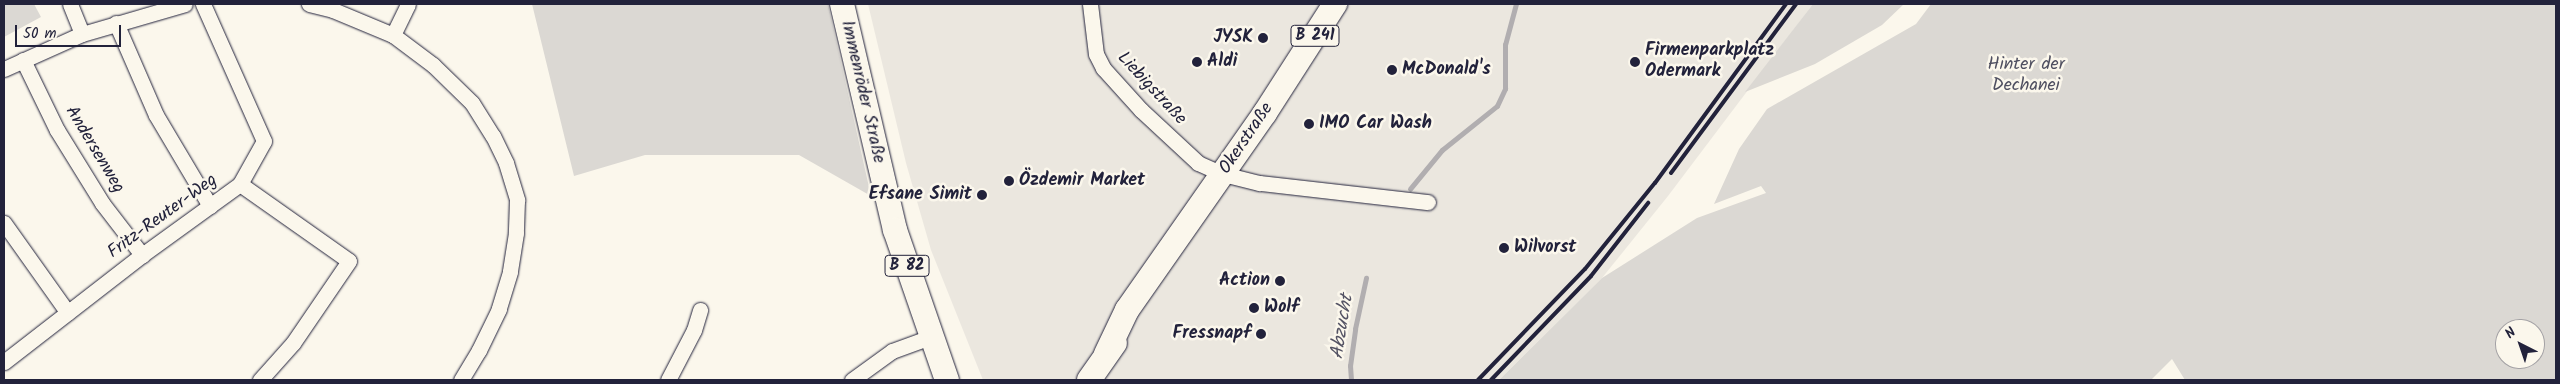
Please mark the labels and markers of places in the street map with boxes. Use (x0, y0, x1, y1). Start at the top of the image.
place label: JYSK (1213, 27, 1253, 49)
marker: JYSK (1257, 32, 1269, 44)
place label: Firmenparkplatz Odermark (1645, 41, 1774, 84)
place label: Aldi (1207, 51, 1238, 73)
marker: Aldi (1191, 56, 1203, 68)
marker: Firmenparkplatz Odermark (1629, 56, 1641, 68)
place label: McDonald's (1402, 59, 1491, 81)
marker: McDonald's (1386, 64, 1398, 76)
place label: IMO Car Wash (1319, 113, 1432, 135)
marker: IMO Car Wash (1303, 118, 1315, 130)
place label: Özdemir Market (1019, 170, 1145, 192)
marker: Özdemir Market (1003, 175, 1015, 187)
place label: Efsane Simit (869, 184, 972, 206)
marker: Efsane Simit (976, 189, 988, 201)
place label: Wilvorst (1514, 237, 1576, 259)
marker: Wilvorst (1498, 242, 1510, 254)
place label: Action (1219, 270, 1270, 292)
marker: Action (1274, 275, 1286, 287)
place label: Wolf (1264, 297, 1299, 319)
marker: Wolf (1248, 302, 1260, 314)
place label: Fressnapf (1172, 323, 1251, 345)
marker: Fressnapf (1255, 328, 1267, 340)

